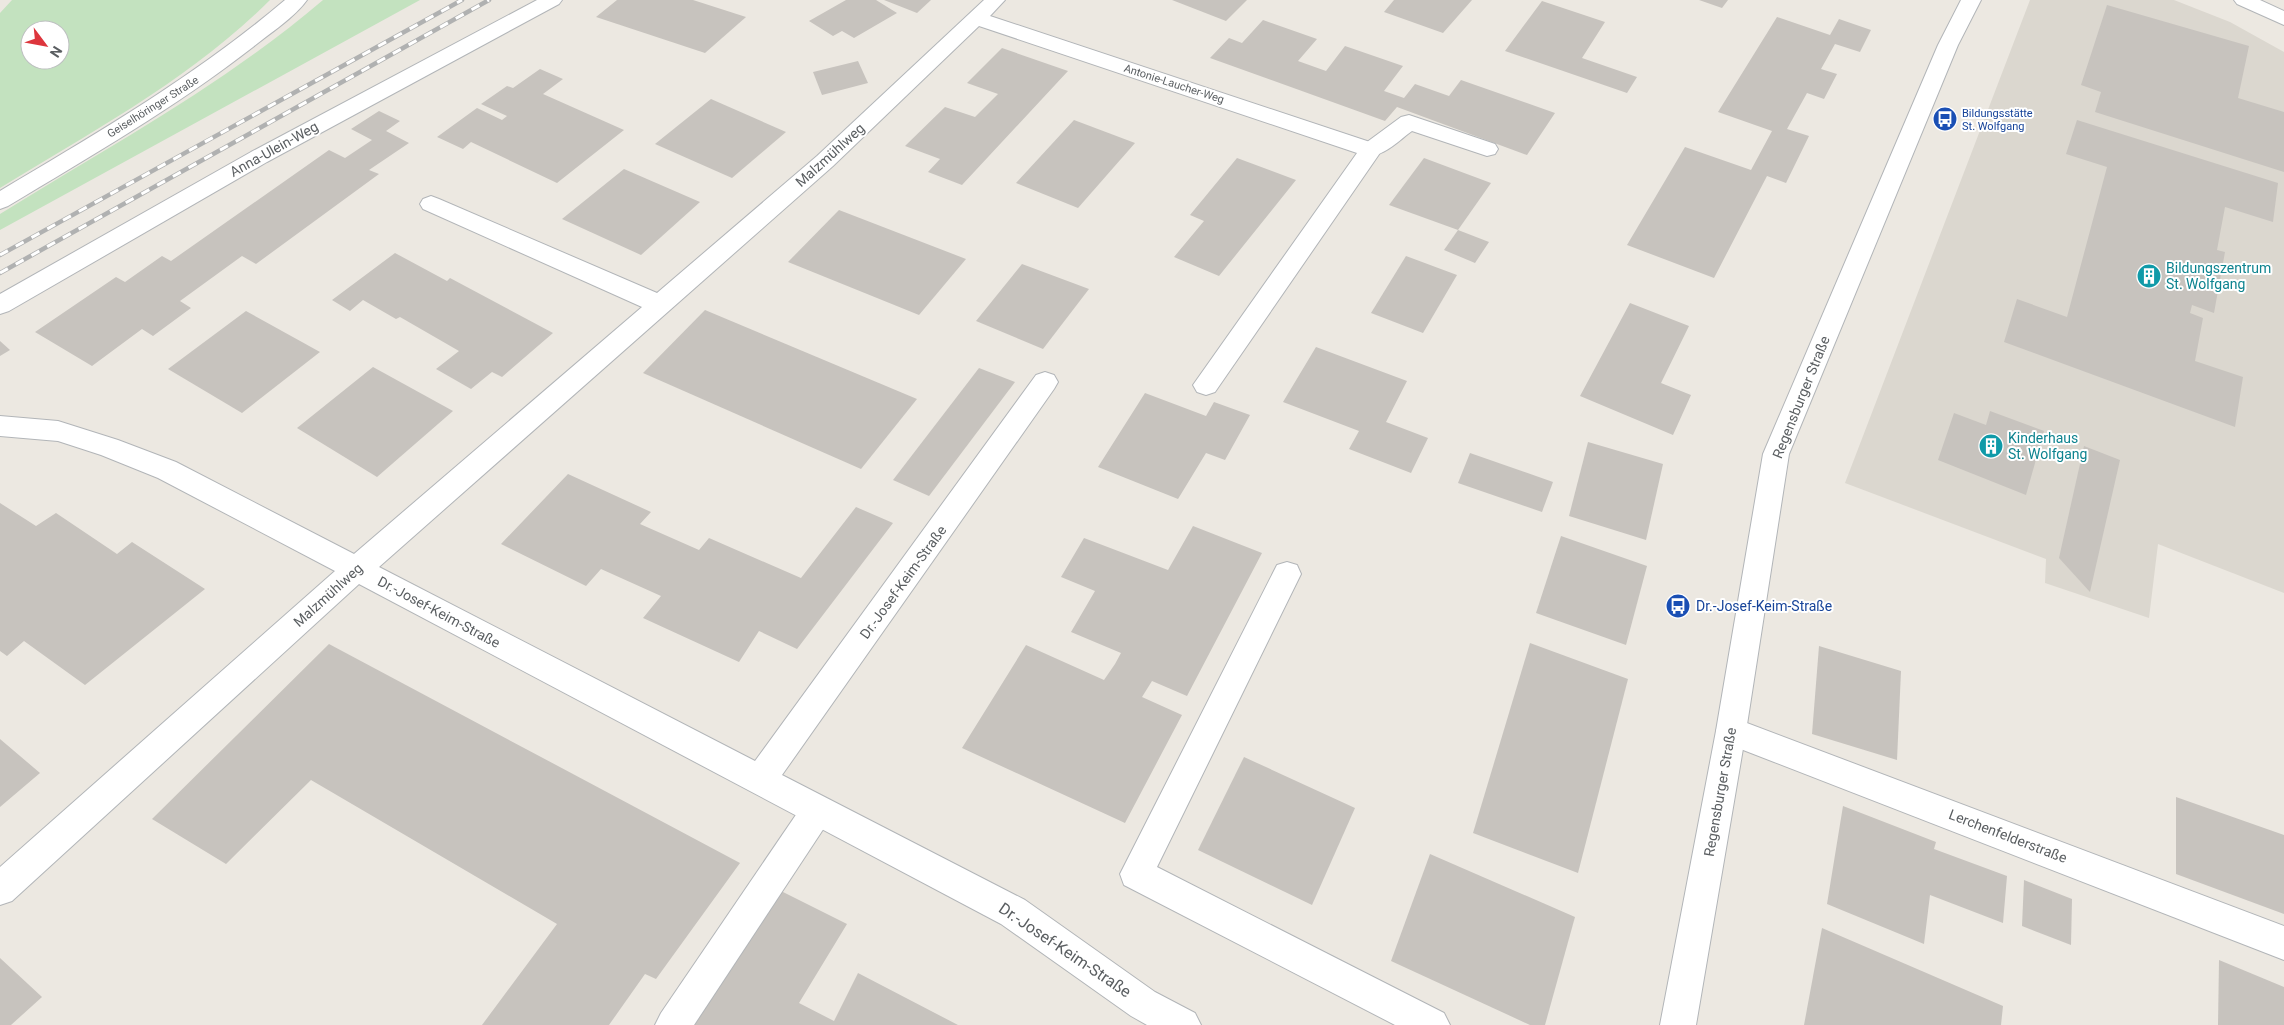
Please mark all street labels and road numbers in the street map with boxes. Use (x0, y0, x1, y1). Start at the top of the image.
street label: Antonie-Laucher-Weg (1122, 62, 1226, 106)
street label: Geiselhöringer Straße (105, 73, 201, 140)
street label: Anna-Ulein-Weg (227, 118, 321, 180)
street label: Malzmühlweg (792, 120, 868, 190)
street label: Regensburger Straße (1769, 333, 1833, 461)
street label: Dr.-Josef-Keim-Straße (857, 522, 949, 642)
street label: Malzmühlweg (290, 560, 366, 630)
street label: Dr.-Josef-Keim-Straße (375, 573, 503, 651)
street label: Regensburger Straße (1701, 726, 1739, 858)
street label: Lerchenfelderstraße (1947, 806, 2069, 866)
street label: Dr.-Josef-Keim-Straße (995, 899, 1135, 1001)

